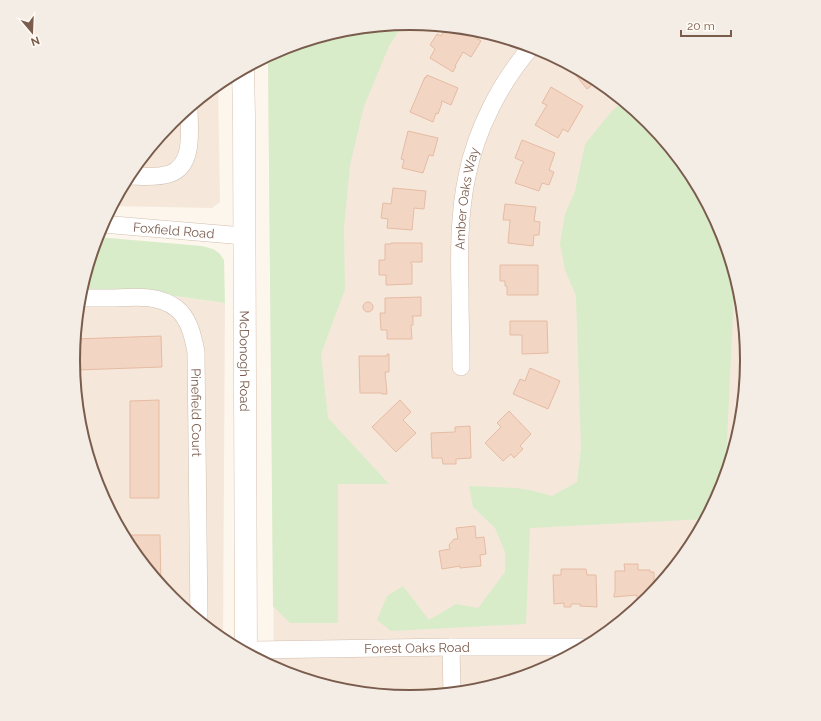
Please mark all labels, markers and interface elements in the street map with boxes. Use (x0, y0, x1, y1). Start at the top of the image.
north arrow (12, 12, 52, 52)
scale bar (681, 12, 731, 38)
text: 20 m (687, 19, 715, 33)
text: N (29, 33, 41, 48)
street label: Amber Oaks Way (452, 145, 482, 250)
street label: Foxfield Road (132, 219, 215, 241)
street label: McDonogh Road (237, 310, 253, 412)
street label: Pinefield Court (189, 368, 205, 457)
street label: Forest Oaks Road (364, 639, 470, 656)

